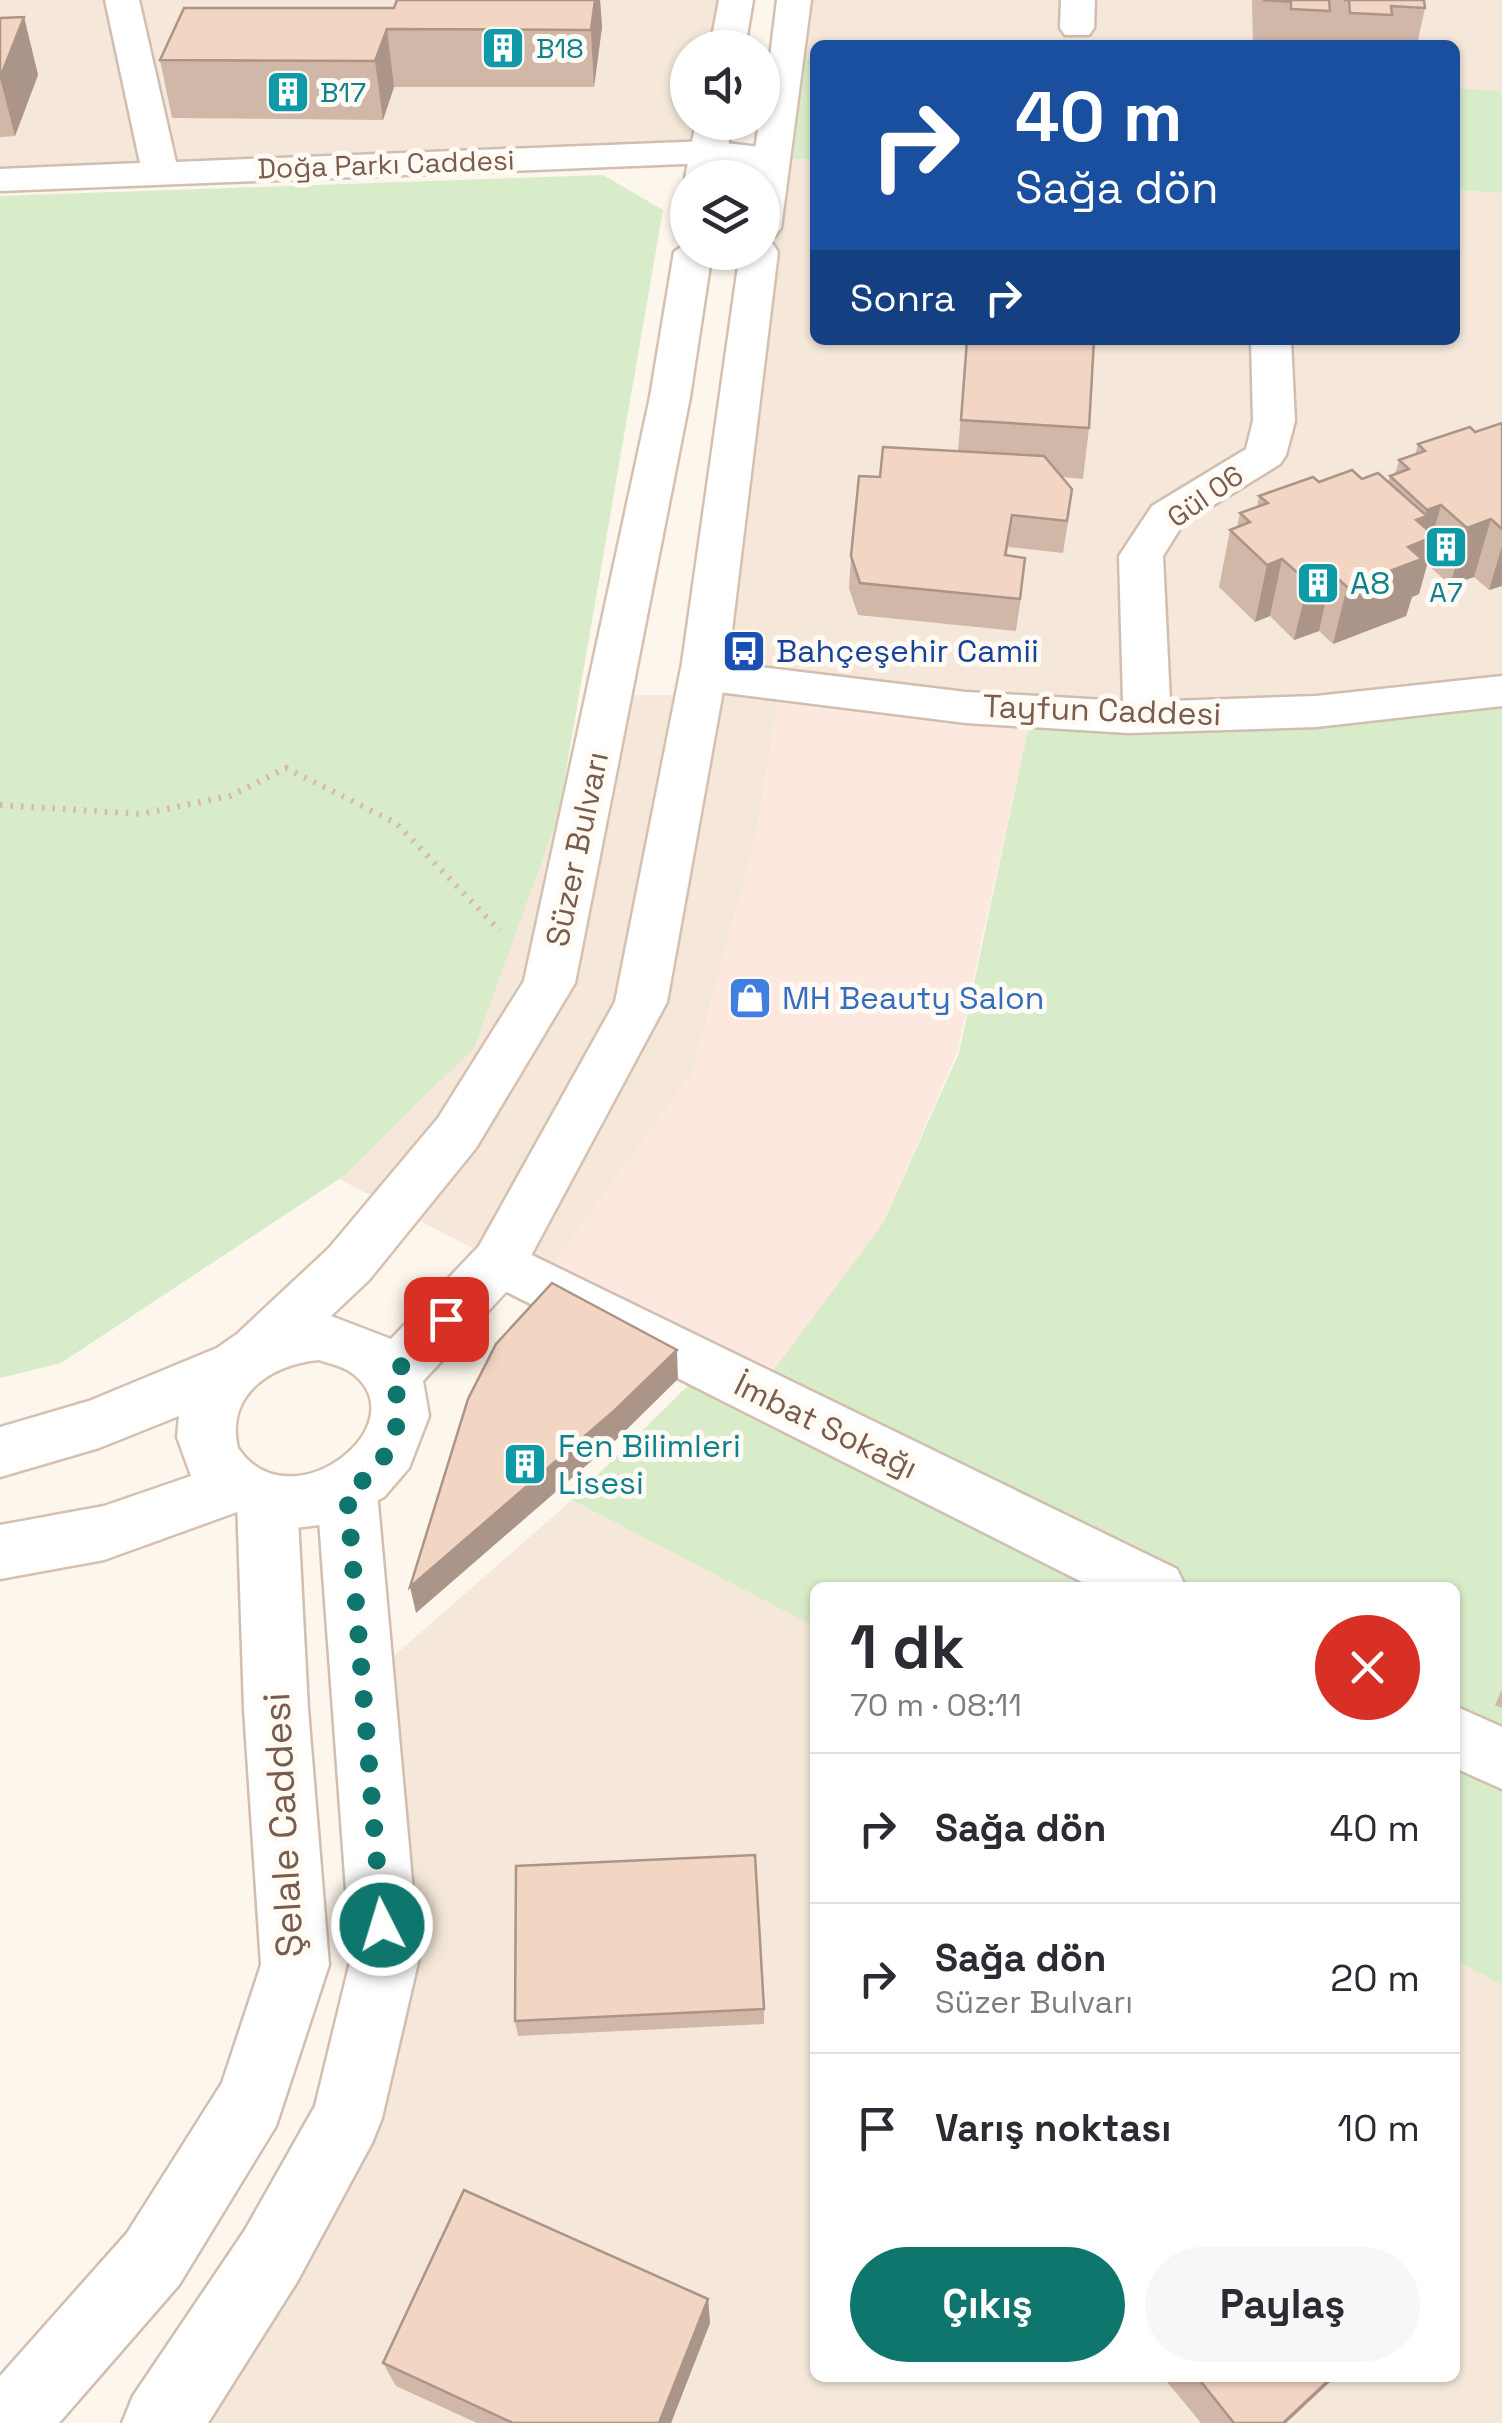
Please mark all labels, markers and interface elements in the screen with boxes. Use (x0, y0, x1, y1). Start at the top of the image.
building icon: B18 (480, 25, 526, 71)
place label: B18 (536, 30, 584, 66)
map controls (670, 30, 780, 270)
button: sound (670, 30, 780, 140)
building icon: B17 (265, 69, 311, 115)
text: 40 m (1015, 72, 1182, 161)
place label: B17 (320, 74, 366, 110)
icon: right (850, 80, 980, 210)
street label: Doğa Parkı Caddesi (257, 142, 515, 186)
text: Sağa dön (1015, 159, 1219, 216)
button: layers (670, 160, 780, 270)
icon: right (976, 270, 1031, 325)
text: Sonra (850, 274, 956, 322)
street label: Gül 06 (1160, 457, 1250, 535)
building icon: A7 (1423, 524, 1469, 570)
building icon: A8 (1295, 560, 1341, 606)
place label: A8 (1350, 563, 1390, 603)
place label: A7 (1429, 574, 1463, 610)
bus stop icon: Bahçeşehir Camii (721, 628, 767, 674)
place label: Bahçeşehir Camii (776, 631, 1039, 671)
street label: Tayfun Caddesi (982, 686, 1222, 734)
street label: Süzer Bulvarı (537, 748, 617, 950)
shop icon: MH Beauty Salon (727, 975, 773, 1021)
place label: MH Beauty Salon (782, 978, 1044, 1018)
pin (404, 1277, 489, 1362)
icon: arrive (419, 1292, 474, 1347)
street label: İmbat Sokağı (728, 1364, 924, 1488)
place label: Fen Bilimleri Lisesi (558, 1426, 741, 1503)
building icon: Fen Bilimleri Lisesi (502, 1441, 548, 1487)
text: 1 dk (850, 1609, 964, 1686)
button: close (1315, 1615, 1420, 1720)
text: 70 m · 08:11 (850, 1685, 1022, 1725)
street label: Şelale Caddesi (252, 1691, 314, 1959)
icon: right (850, 1801, 905, 1856)
text: Sağa dön (935, 1804, 1106, 1852)
text: 40 m (1329, 1804, 1420, 1852)
position arrow (330, 1873, 434, 1977)
text: Sağa dön (935, 1934, 1106, 1982)
icon: right (850, 1951, 905, 2006)
text: 20 m (1330, 1954, 1420, 2002)
text: Süzer Bulvarı (935, 1982, 1133, 2022)
icon: arrive (850, 2101, 905, 2156)
text: Varış noktası (935, 2104, 1171, 2152)
text: 10 m (1337, 2104, 1420, 2152)
button: Çıkış (850, 2247, 1125, 2362)
button: Paylaş (1145, 2247, 1420, 2362)

